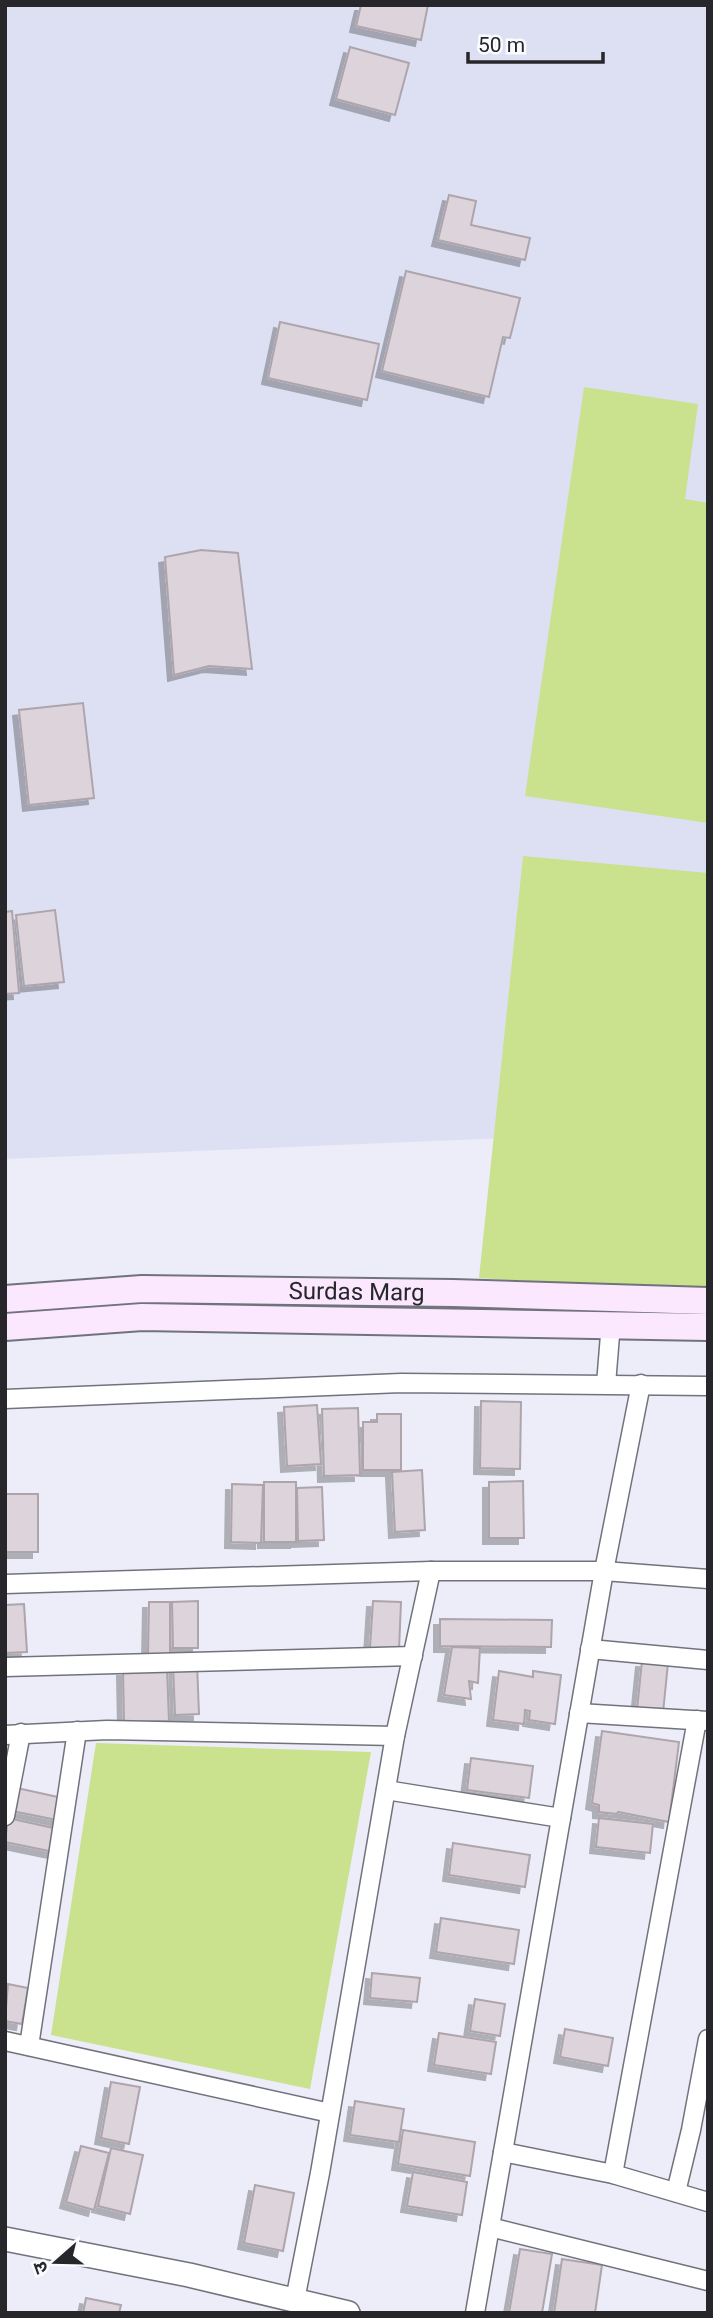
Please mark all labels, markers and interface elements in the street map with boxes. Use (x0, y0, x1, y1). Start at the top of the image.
scale bar (468, 21, 603, 65)
text: 50 m (478, 33, 525, 57)
street label: Surdas Marg (289, 1277, 425, 1307)
north arrow (21, 2227, 91, 2297)
text: उ (27, 2258, 53, 2277)

